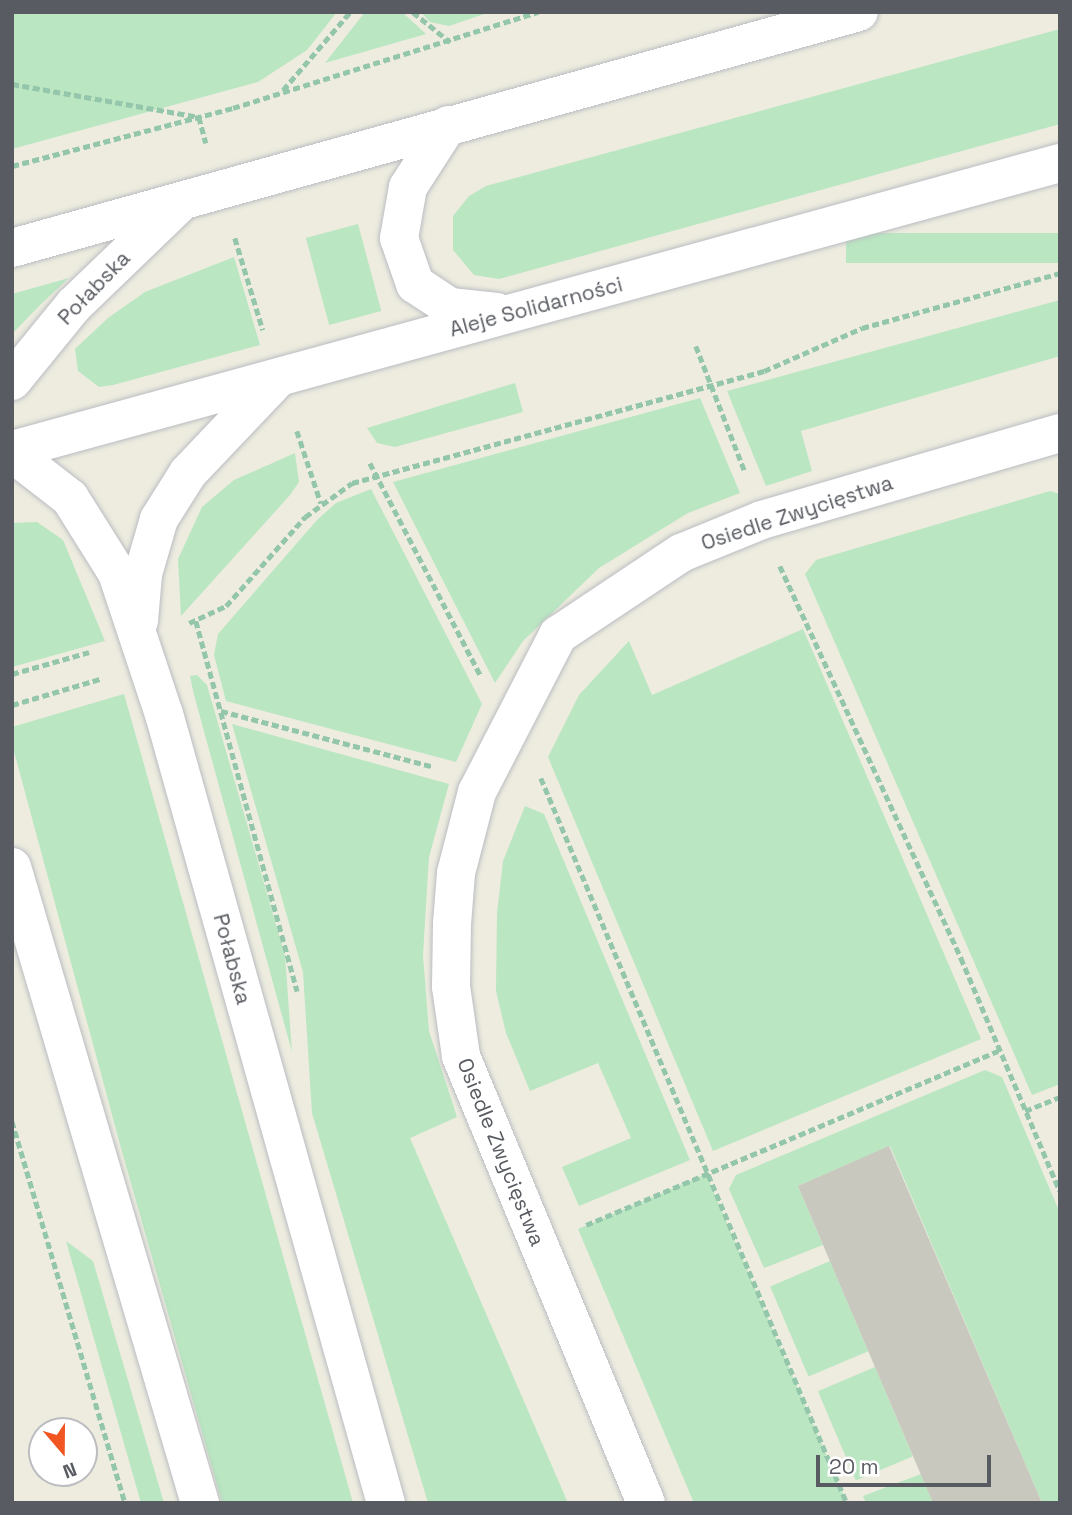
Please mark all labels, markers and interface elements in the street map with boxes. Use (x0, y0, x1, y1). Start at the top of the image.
street label: Połabska (53, 246, 135, 330)
street label: Aleje Solidarności (447, 272, 625, 342)
street label: Osiedle Zwycięstwa (698, 470, 896, 556)
street label: Połabska (208, 911, 256, 1007)
street label: Osiedle Zwycięstwa (452, 1055, 550, 1249)
north arrow (28, 1417, 98, 1487)
scale bar (820, 1442, 995, 1486)
text: 20 m (829, 1453, 879, 1480)
text: N (59, 1456, 80, 1484)

